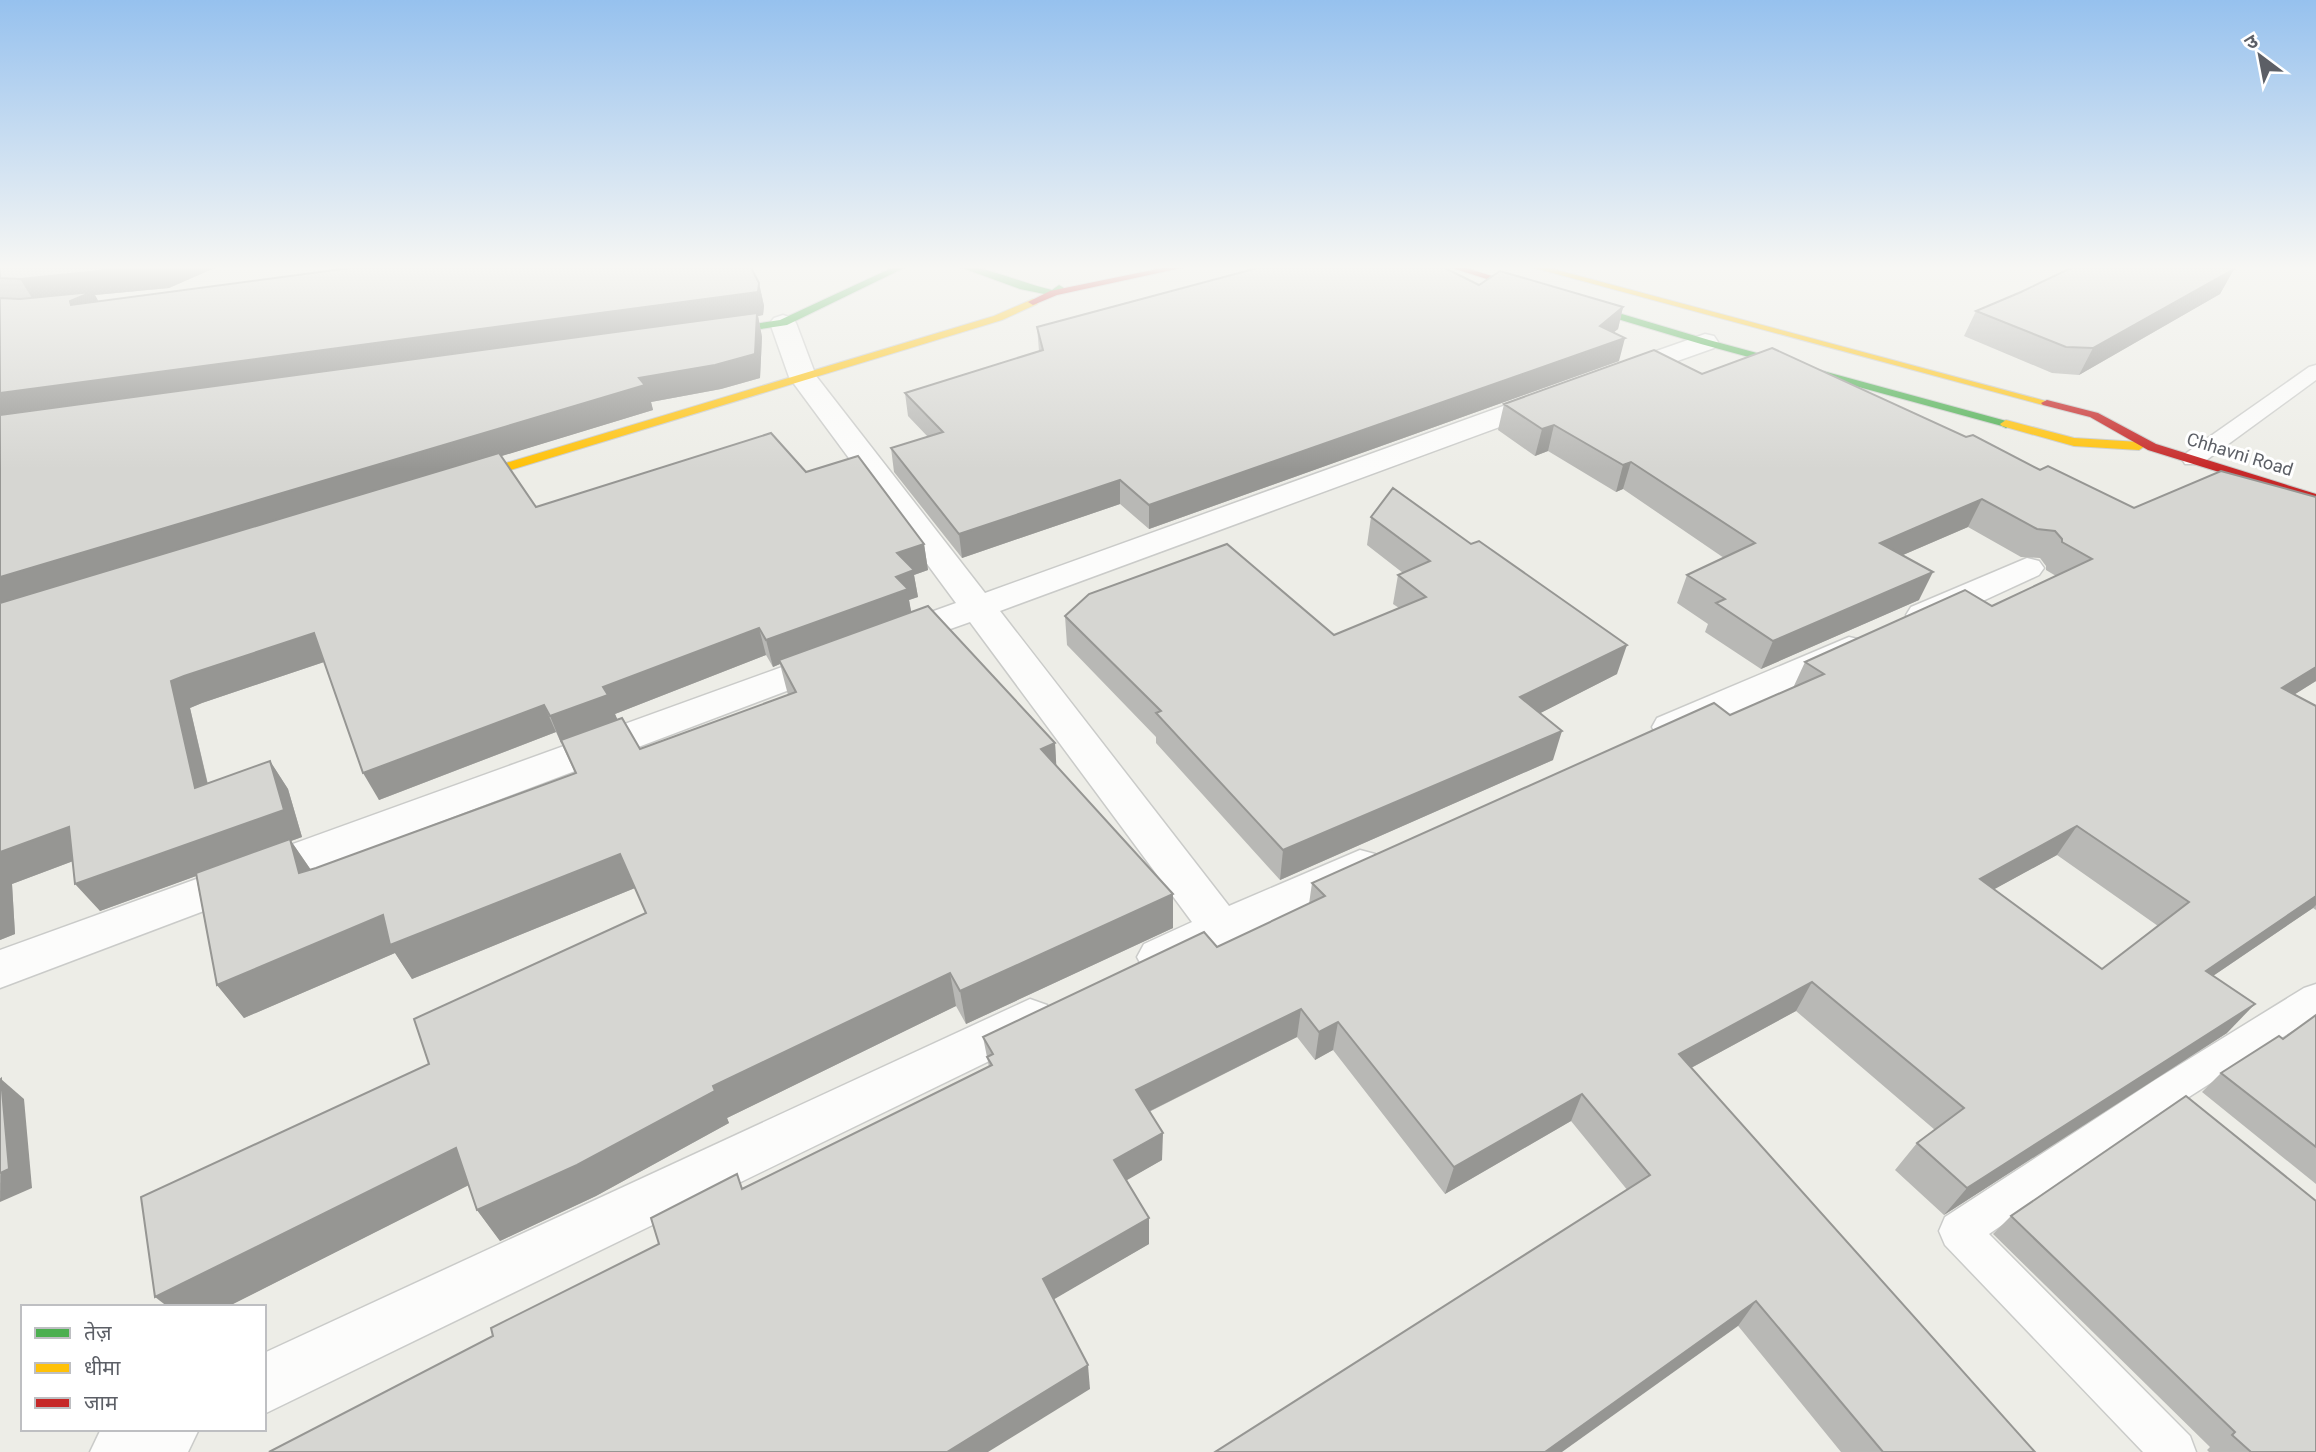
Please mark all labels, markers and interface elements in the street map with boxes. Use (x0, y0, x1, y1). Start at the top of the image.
north arrow (2225, 21, 2295, 91)
text: उ (2240, 29, 2263, 55)
street label: Chhavni Road (2184, 428, 2296, 480)
legend (21, 1305, 266, 1431)
text: तेज़ (84, 1321, 112, 1345)
text: धीमा (84, 1356, 121, 1380)
text: जाम (84, 1391, 118, 1415)

